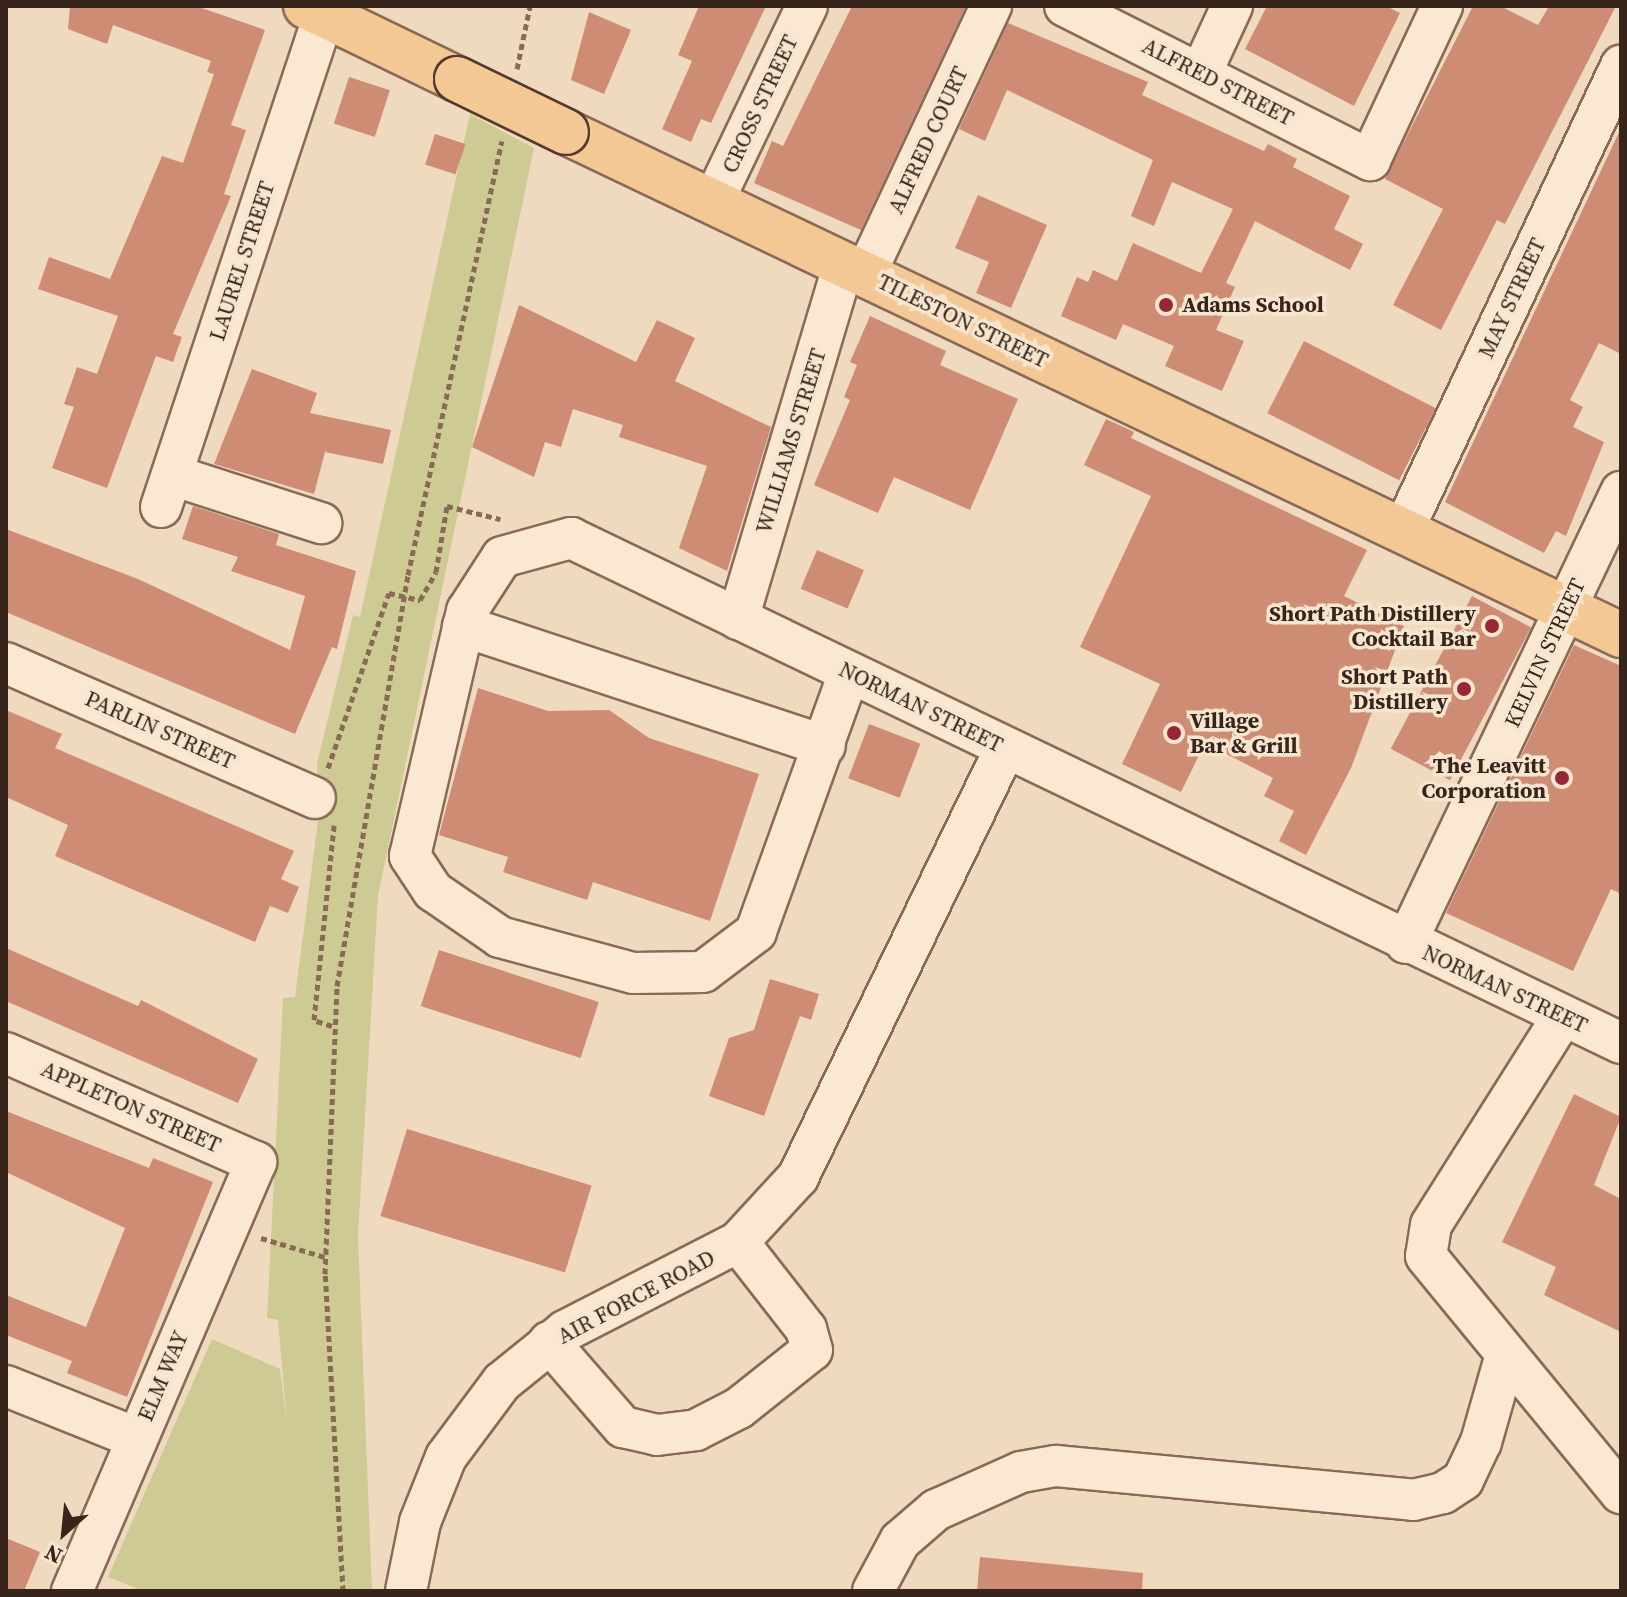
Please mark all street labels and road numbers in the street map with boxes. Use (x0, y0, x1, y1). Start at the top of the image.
street label: CROSS STREET (717, 31, 803, 177)
street label: ALFRED STREET (1138, 32, 1298, 132)
street label: ALFRED COURT (882, 62, 974, 218)
street label: LAUREL STREET (204, 178, 280, 344)
street label: MAY STREET (1473, 234, 1551, 362)
street label: TILESTON STREET (873, 268, 1053, 374)
street label: WILLIAMS STREET (750, 345, 832, 537)
street label: KELVIN STREET (1499, 574, 1591, 732)
street label: NORMAN STREET (835, 656, 1007, 758)
street label: PARLIN STREET (81, 685, 239, 775)
street label: NORMAN STREET (1418, 939, 1592, 1039)
street label: APPLETON STREET (37, 1056, 225, 1158)
street label: AIR FORCE ROAD (553, 1244, 719, 1350)
street label: ELM WAY (132, 1326, 194, 1426)

